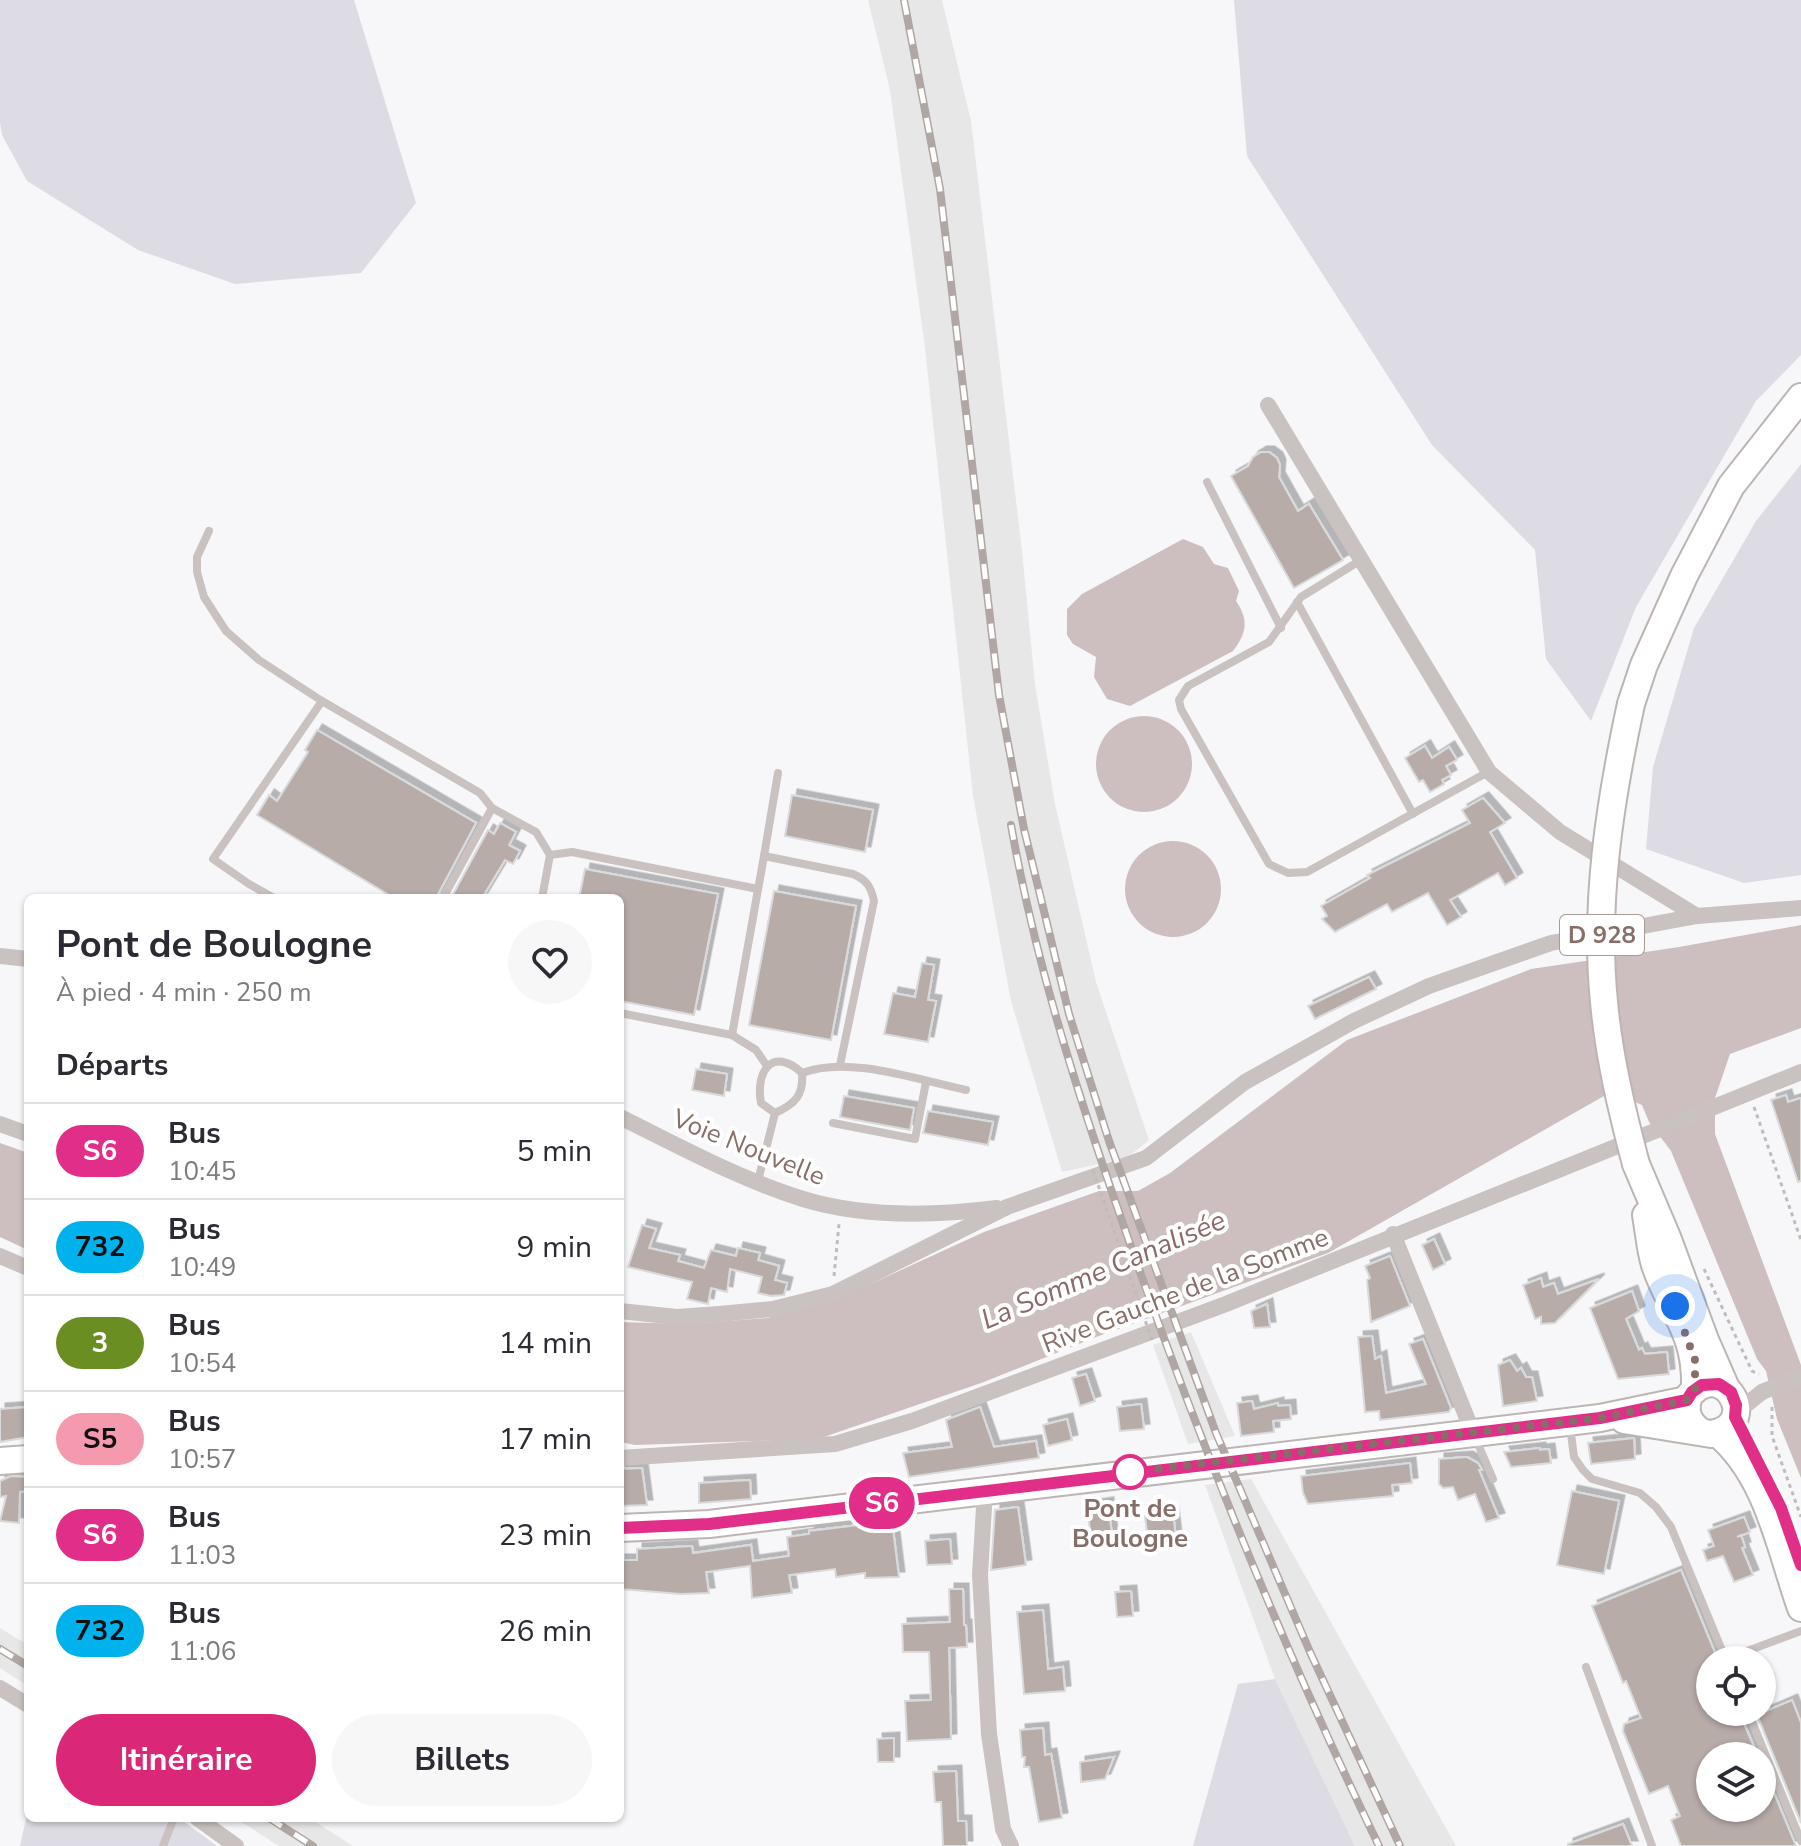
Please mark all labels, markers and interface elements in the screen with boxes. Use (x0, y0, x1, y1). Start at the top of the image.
road number: D 928 (1560, 915, 1644, 955)
text: Pont de Boulogne (56, 919, 372, 970)
button: heart (508, 920, 592, 1004)
text: À pied · 4 min · 250 m (56, 975, 311, 1010)
text: Départs (56, 1045, 168, 1086)
street label: Voie Nouvelle (666, 1101, 830, 1194)
text: Bus (168, 1113, 221, 1154)
text: 5 min (517, 1131, 592, 1172)
text: S6 (83, 1132, 117, 1170)
text: 10:45 (168, 1154, 236, 1189)
water label: La Somme Canalisée (975, 1201, 1232, 1339)
text: Bus (168, 1209, 221, 1250)
street label: Rive Gauche de la Somme (1037, 1220, 1334, 1361)
text: 9 min (517, 1227, 592, 1268)
text: 732 (75, 1228, 125, 1266)
text: 10:49 (168, 1250, 236, 1285)
your location (1655, 1286, 1695, 1326)
text: Bus (168, 1305, 221, 1346)
text: 14 min (499, 1323, 592, 1364)
text: 3 (92, 1324, 108, 1362)
text: 10:54 (168, 1346, 236, 1381)
text: Bus (168, 1401, 221, 1442)
text: 17 min (499, 1419, 592, 1460)
text: S5 (83, 1420, 117, 1458)
text: 10:57 (168, 1442, 236, 1477)
marker: Pont de Boulogne (1113, 1455, 1147, 1489)
line badge: S6 (846, 1477, 918, 1529)
text: S6 (865, 1484, 899, 1522)
place label: Pont de Boulogne (1072, 1491, 1188, 1556)
text: Bus (168, 1497, 221, 1538)
text: 23 min (499, 1515, 592, 1556)
text: S6 (83, 1516, 117, 1554)
text: 11:03 (168, 1538, 236, 1573)
text: Bus (168, 1593, 221, 1634)
text: 26 min (499, 1611, 592, 1652)
text: 732 (75, 1612, 125, 1650)
text: 11:06 (168, 1634, 236, 1669)
map controls (1696, 1646, 1776, 1822)
button: locate (1696, 1646, 1776, 1726)
button: Itinéraire (56, 1714, 316, 1806)
button: Billets (332, 1714, 592, 1806)
button: layers (1696, 1742, 1776, 1822)

